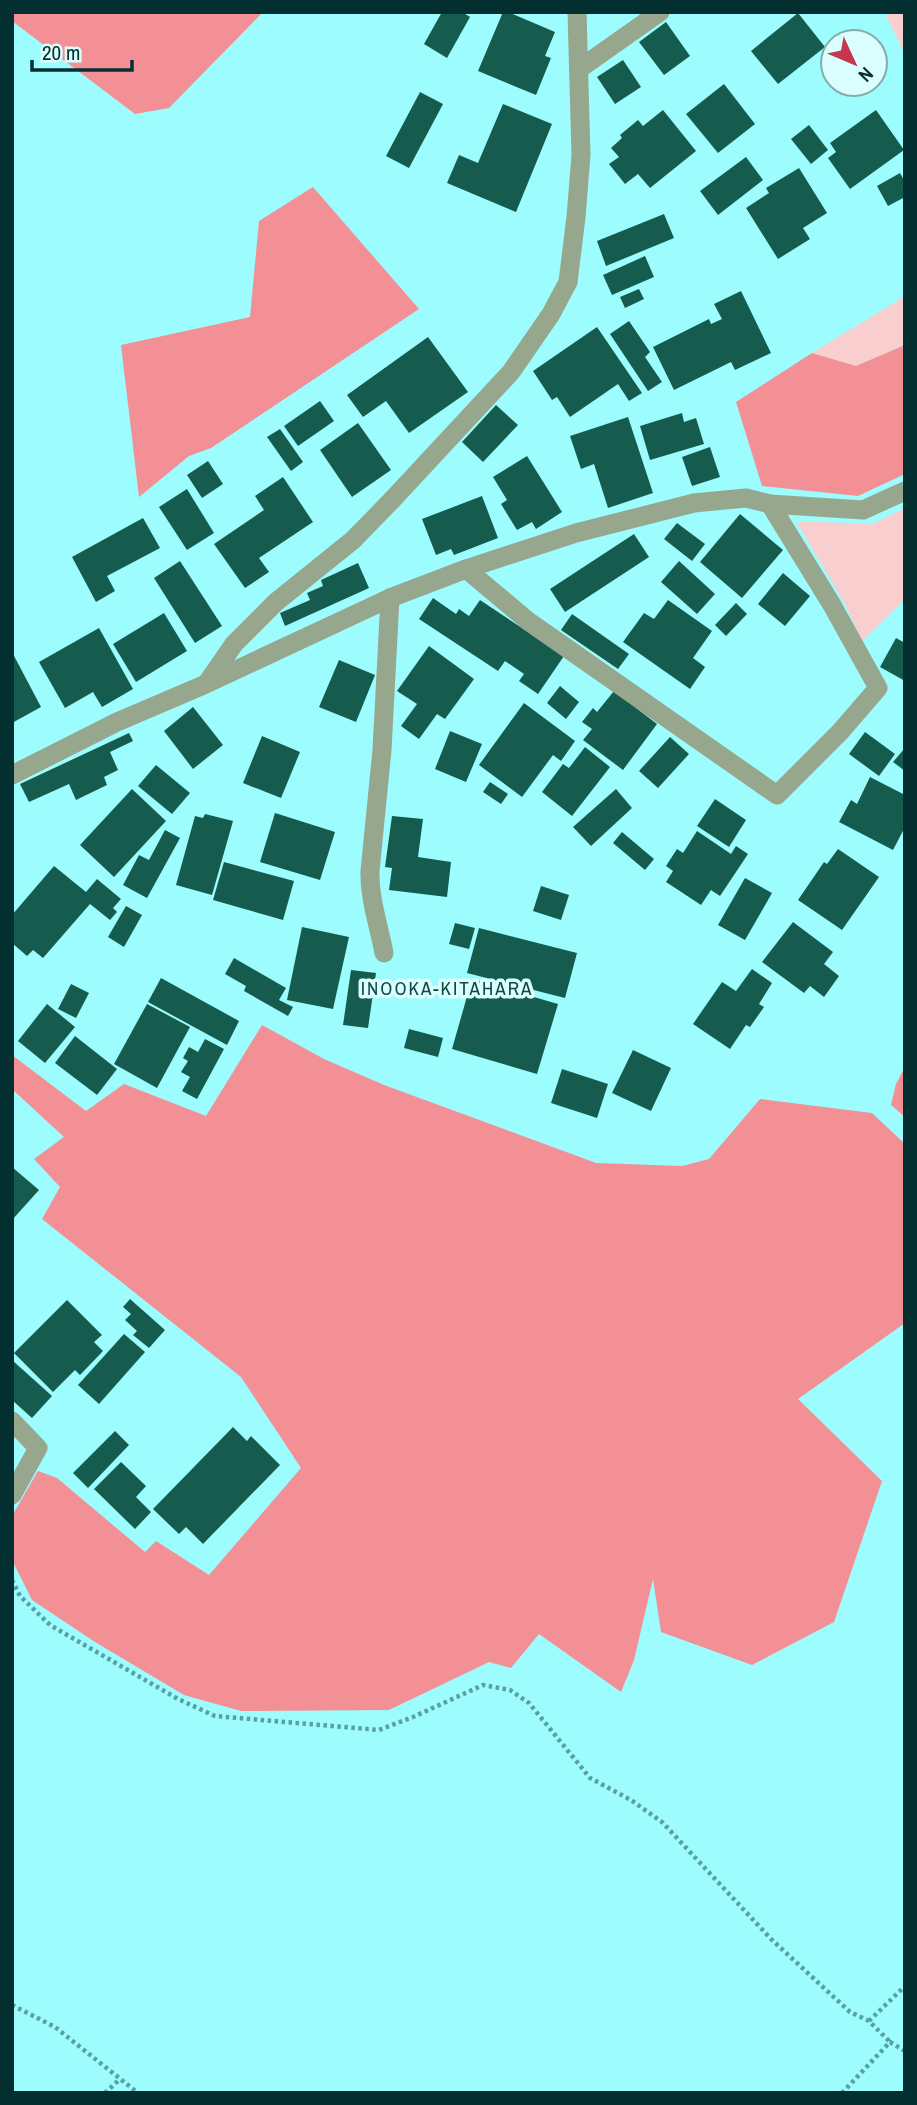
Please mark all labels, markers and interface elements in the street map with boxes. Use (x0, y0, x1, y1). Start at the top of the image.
scale bar (32, 28, 131, 72)
north arrow (819, 28, 889, 98)
text: 20 m (42, 38, 80, 67)
text: N (853, 62, 879, 88)
district label: INOOKA-KITAHARA (361, 975, 533, 1001)

